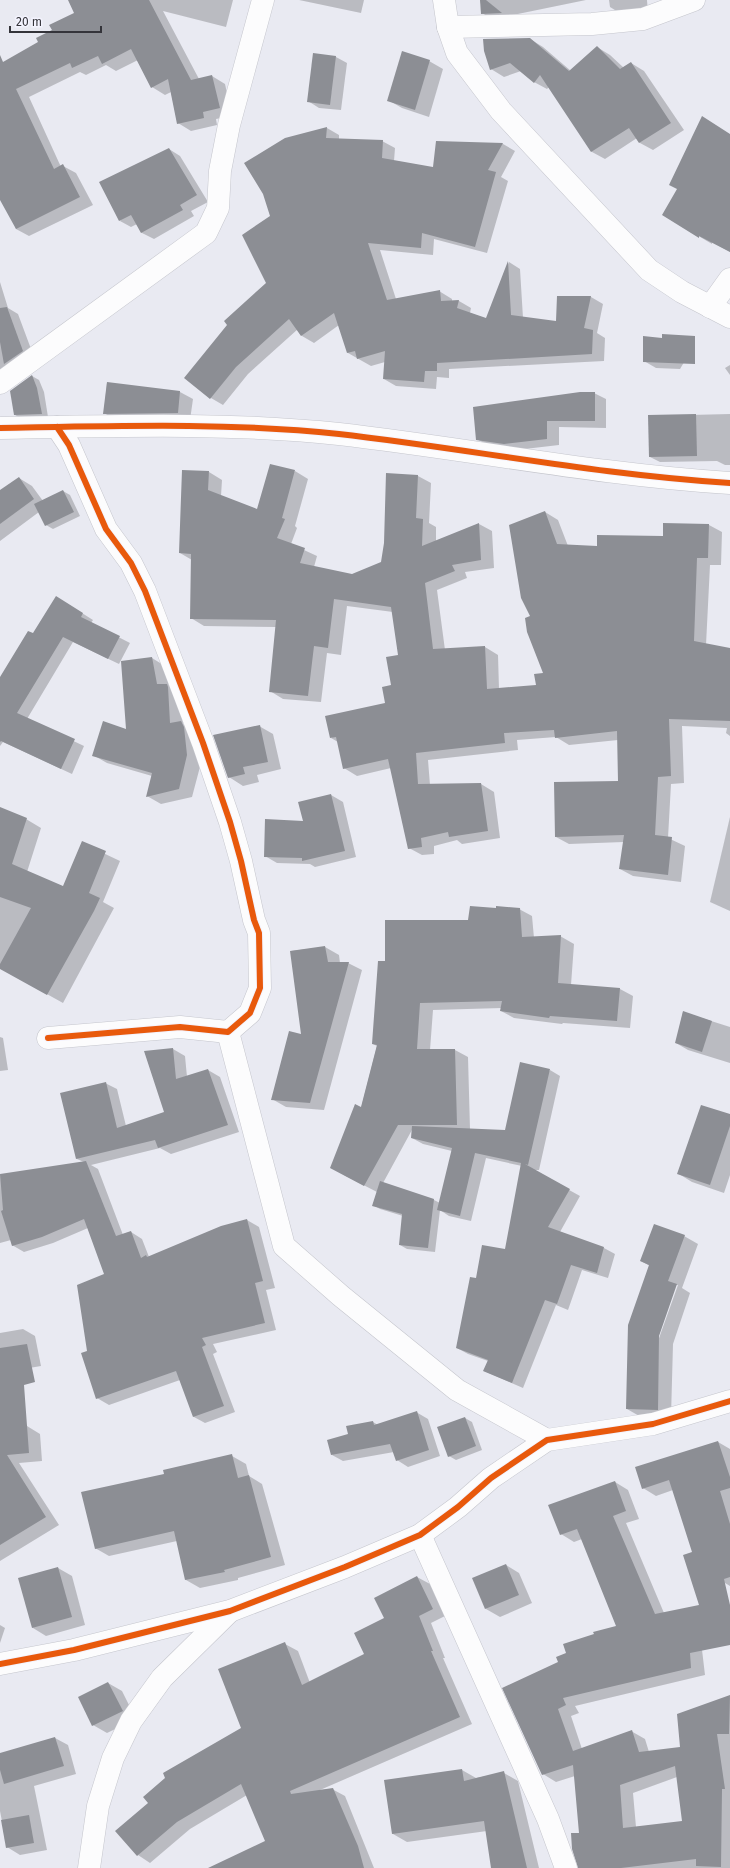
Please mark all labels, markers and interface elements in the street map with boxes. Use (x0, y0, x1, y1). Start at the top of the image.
scale bar (10, 8, 101, 34)
text: 20 m (16, 15, 42, 29)

